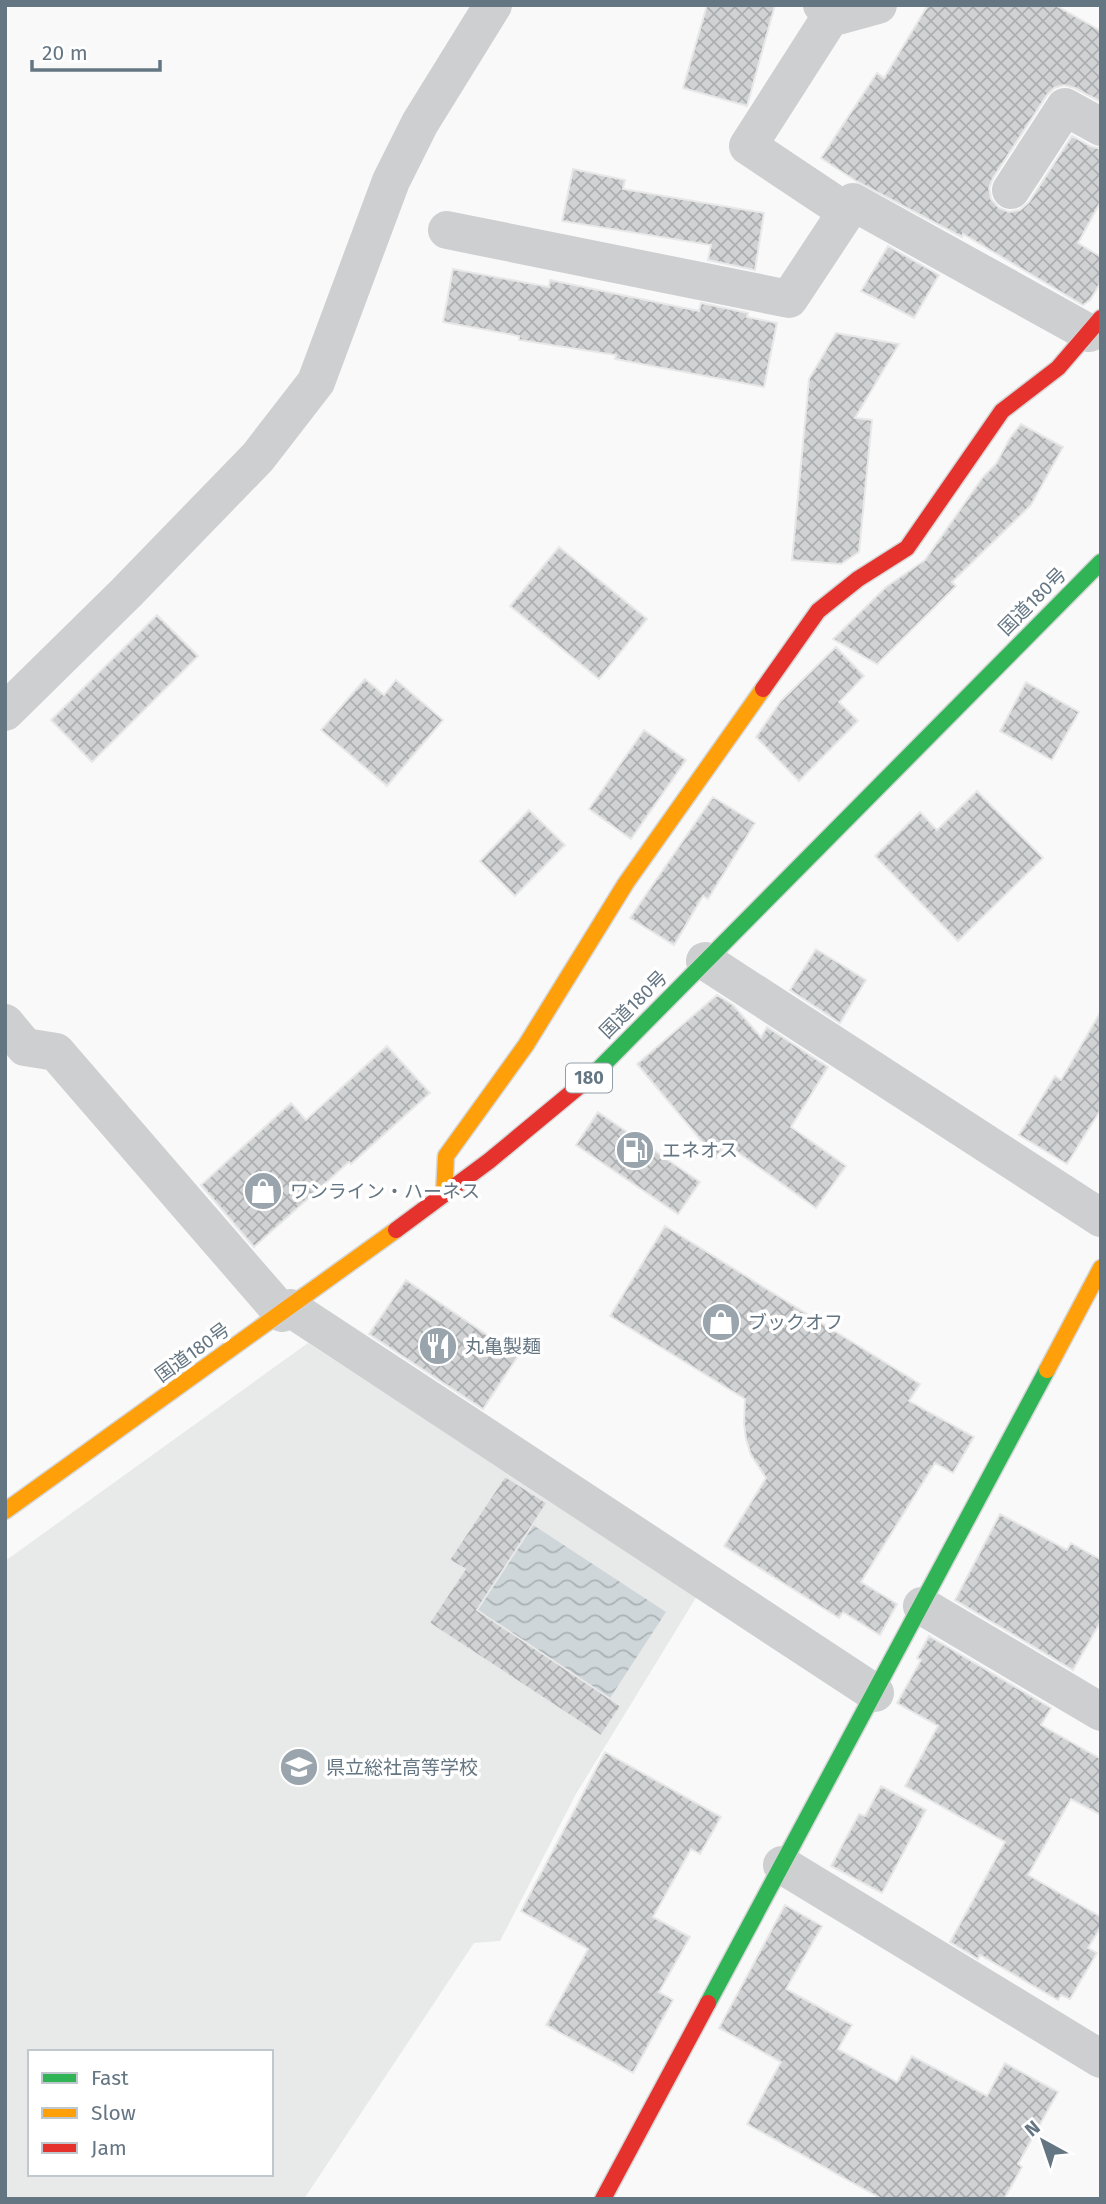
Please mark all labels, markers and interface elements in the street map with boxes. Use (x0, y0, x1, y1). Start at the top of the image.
scale bar (32, 28, 159, 72)
text: 20 m (42, 40, 88, 66)
street label: 国道180号 (994, 563, 1071, 640)
street label: 国道180号 (595, 966, 672, 1043)
road number: 180 (566, 1064, 612, 1092)
fuel station icon: エネオス (614, 1129, 656, 1171)
place label: エネオス (662, 1139, 738, 1162)
shop icon: ワンライン・ハーネス (242, 1170, 284, 1212)
place label: ワンライン・ハーネス (290, 1180, 480, 1203)
shop icon: ブックオフ (700, 1301, 742, 1343)
place label: ブックオフ (748, 1311, 843, 1334)
street label: 国道180号 (151, 1318, 234, 1387)
restaurant icon: 丸亀製麺 (417, 1325, 459, 1367)
place label: 丸亀製麺 (465, 1335, 541, 1358)
school or university icon: 県立総社高等学校 (278, 1746, 320, 1788)
place label: 県立総社高等学校 (326, 1756, 478, 1779)
legend (28, 2050, 273, 2176)
text: Fast (91, 2065, 129, 2091)
text: Slow (91, 2100, 136, 2126)
north arrow (1008, 2106, 1078, 2176)
text: N (1020, 2115, 1045, 2141)
text: Jam (91, 2135, 127, 2161)

